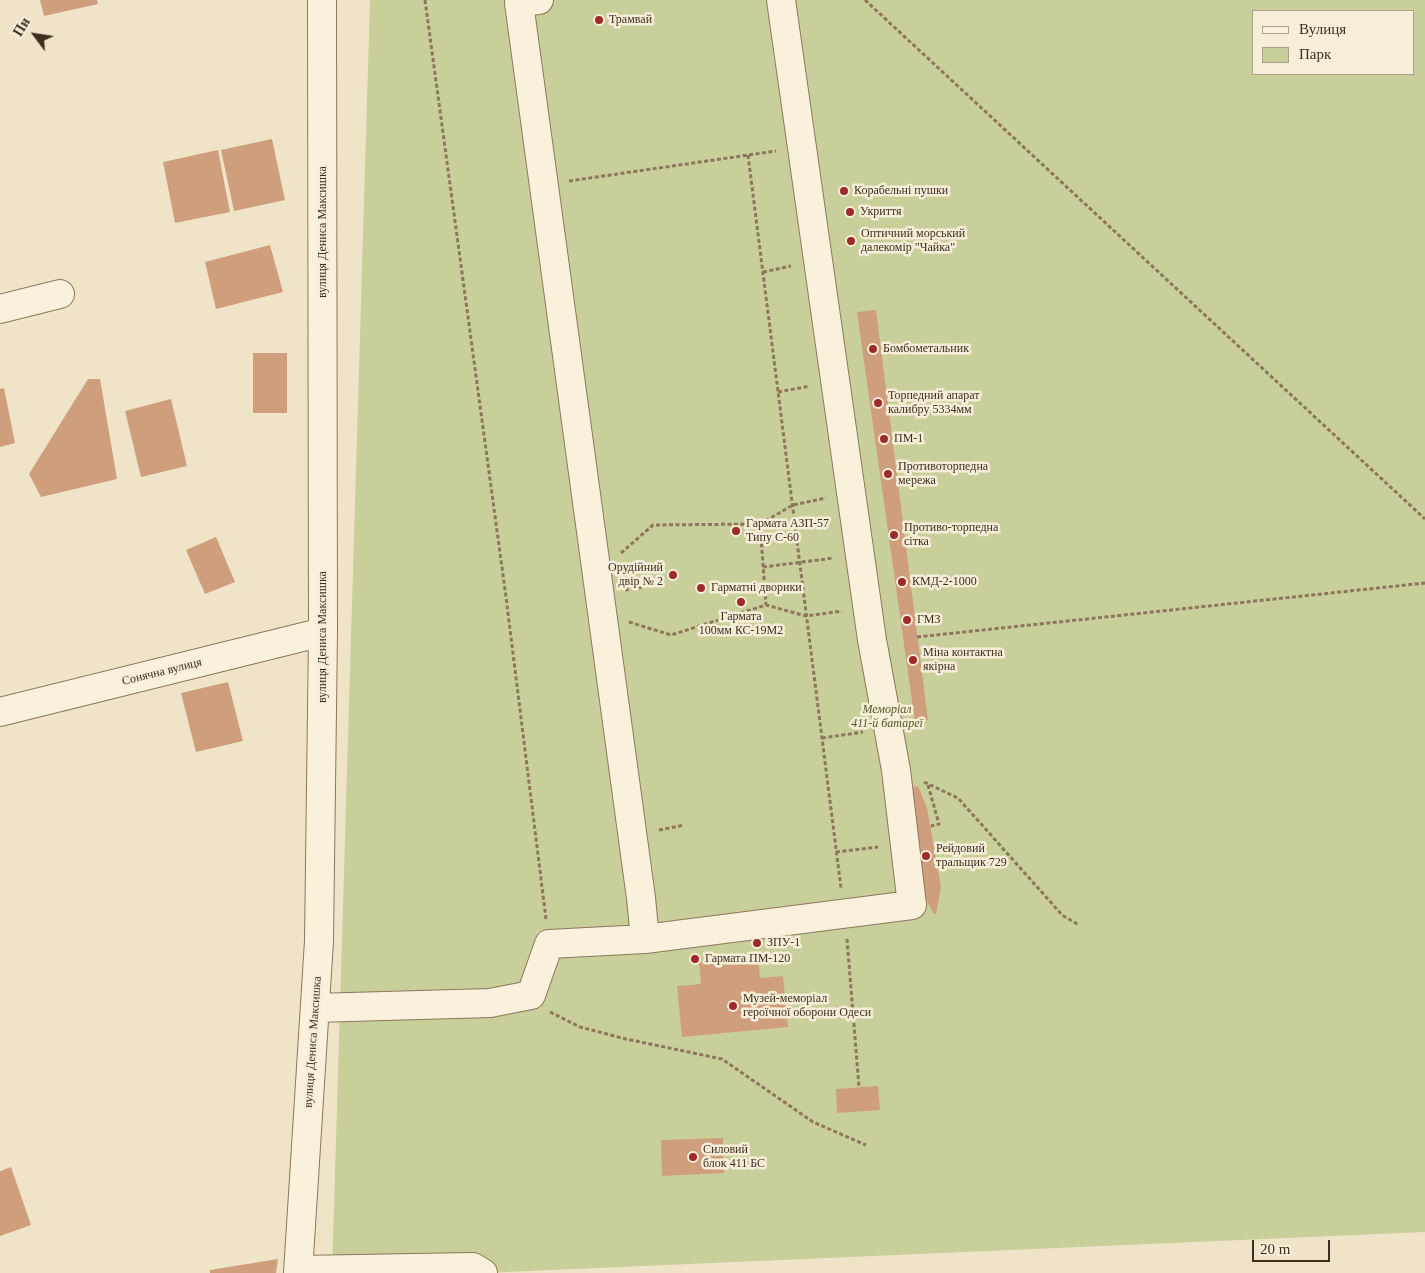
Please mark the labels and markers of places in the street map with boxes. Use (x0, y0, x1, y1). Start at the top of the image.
place label: Трамвай (609, 13, 652, 27)
marker: Трамвай (593, 14, 605, 26)
place label: Корабельні пушки (854, 184, 948, 198)
marker: Корабельні пушки (838, 185, 850, 197)
place label: Укриття (860, 205, 902, 219)
marker: Укриття (844, 206, 856, 218)
place label: Оптичний морський далекомір "Чайка" (861, 227, 965, 255)
marker: Оптичний морський далекомір "Чайка" (845, 235, 857, 247)
place label: Бомбометальник (883, 342, 969, 356)
marker: Бомбометальник (867, 343, 879, 355)
place label: Торпедний апарат калибру 5334мм (888, 389, 980, 417)
marker: Торпедний апарат калибру 5334мм (872, 397, 884, 409)
place label: ПМ-1 (894, 432, 923, 446)
marker: ПМ-1 (878, 433, 890, 445)
place label: Противоторпедна мережа (898, 460, 988, 488)
marker: Противоторпедна мережа (882, 468, 894, 480)
place label: Гармата АЗП-57 Типу С-60 (746, 517, 829, 545)
place label: Противо-торпедна сітка (904, 521, 998, 549)
marker: Гармата АЗП-57 Типу С-60 (730, 525, 742, 537)
marker: Противо-торпедна сітка (888, 529, 900, 541)
place label: Орудійний двір № 2 (608, 561, 663, 589)
marker: Орудійний двір № 2 (667, 569, 679, 581)
place label: КМД-2-1000 (912, 575, 977, 589)
marker: КМД-2-1000 (896, 576, 908, 588)
place label: Гарматні дворики (711, 581, 802, 595)
marker: Гарматні дворики (695, 582, 707, 594)
marker: Гармата 100мм КС-19М2 (735, 596, 747, 608)
place label: Гармата 100мм КС-19М2 (699, 610, 783, 638)
place label: ГМЗ (917, 613, 940, 627)
marker: ГМЗ (901, 614, 913, 626)
place label: Міна контактна якірна (923, 646, 1003, 674)
marker: Міна контактна якірна (907, 654, 919, 666)
place label: Рейдовий тральщик 729 (936, 842, 1007, 870)
marker: Рейдовий тральщик 729 (920, 850, 932, 862)
place label: ЗПУ-1 (767, 936, 800, 950)
marker: ЗПУ-1 (751, 937, 763, 949)
place label: Гармата ПМ-120 (705, 952, 790, 966)
marker: Гармата ПМ-120 (689, 953, 701, 965)
place label: Музей-меморіал героїчної оборони Одеси (743, 992, 871, 1020)
marker: Музей-меморіал героїчної оборони Одеси (727, 1000, 739, 1012)
place label: Силовий блок 411 БС (703, 1143, 765, 1171)
marker: Силовий блок 411 БС (687, 1151, 699, 1163)

